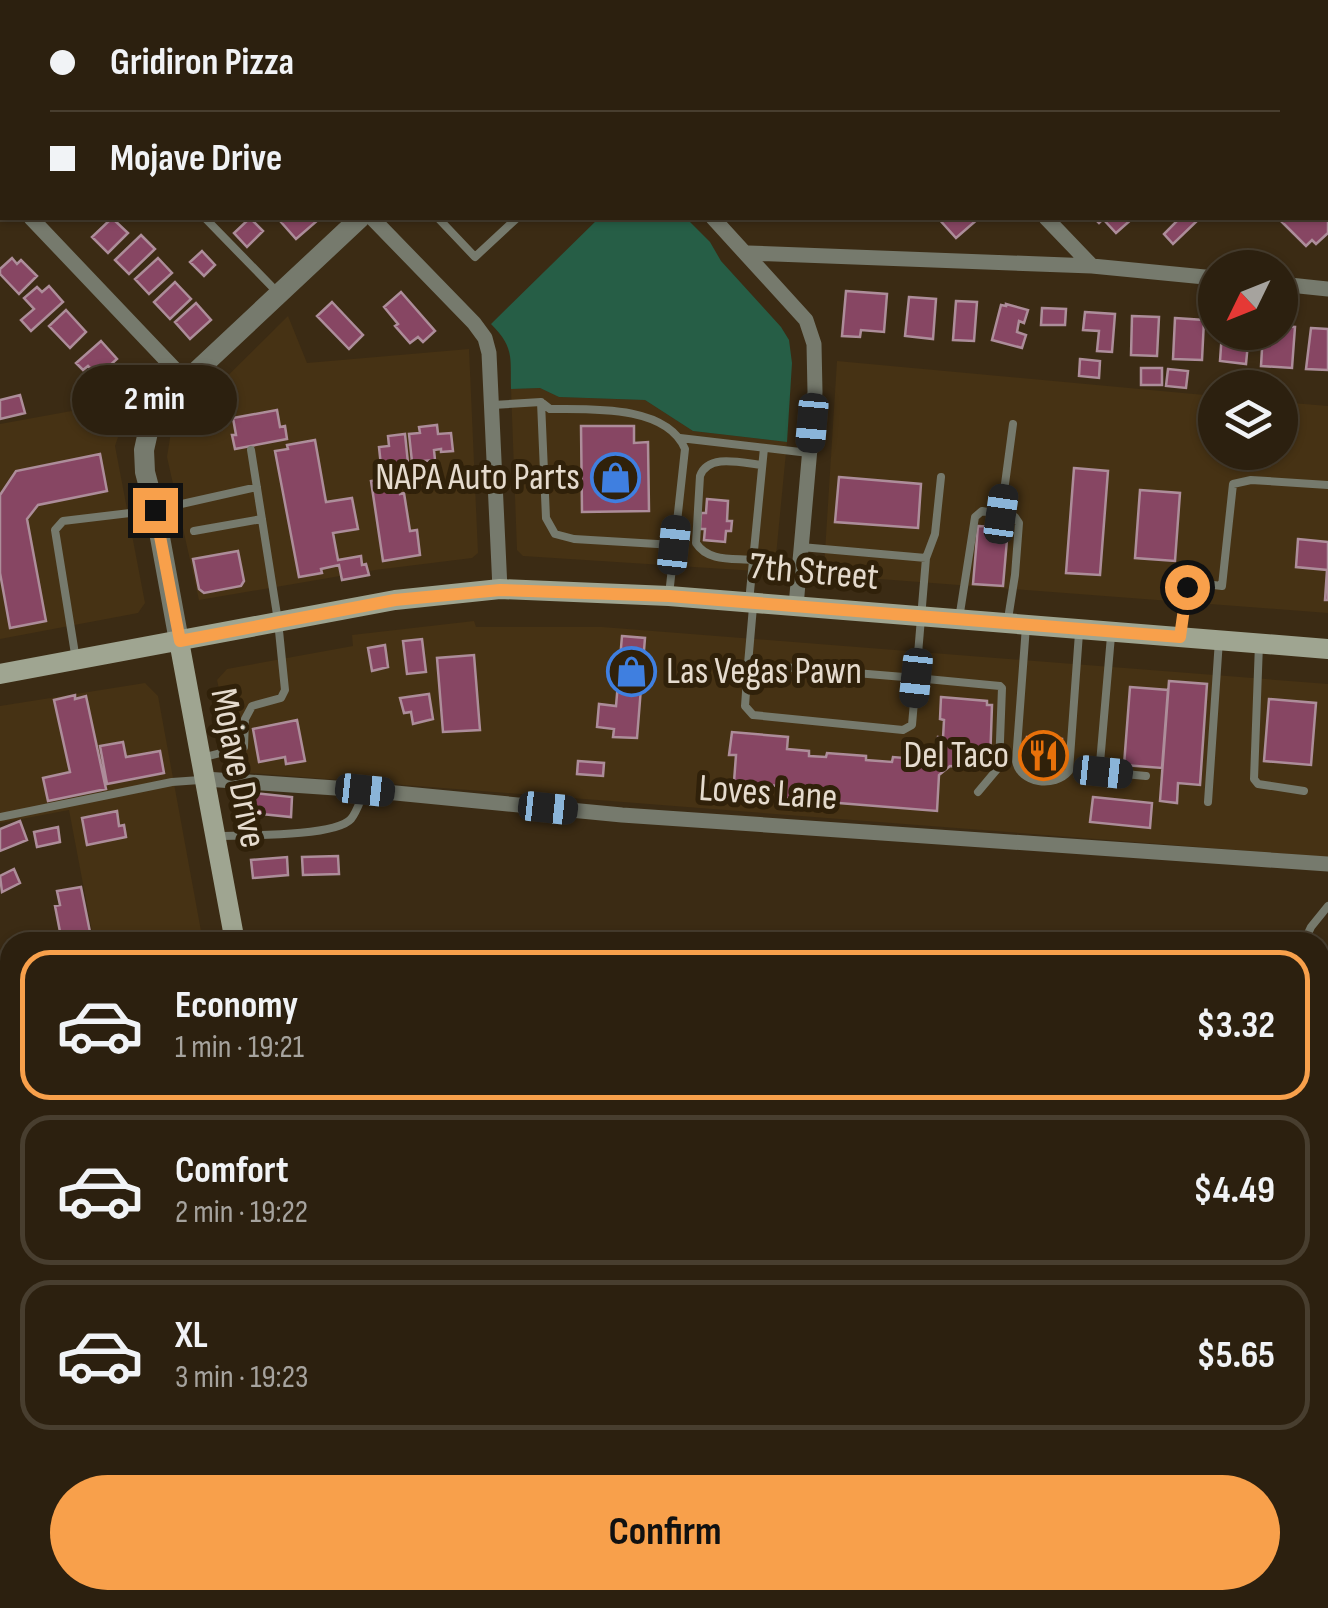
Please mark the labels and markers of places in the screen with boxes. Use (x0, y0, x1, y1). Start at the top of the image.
shop icon: NAPA Auto Parts (589, 451, 641, 503)
place label: NAPA Auto Parts (375, 455, 580, 500)
shop icon: Las Vegas Pawn (605, 645, 657, 697)
place label: Las Vegas Pawn (666, 649, 862, 694)
restaurant icon: Del Taco (1018, 729, 1070, 781)
place label: Del Taco (904, 733, 1009, 778)

